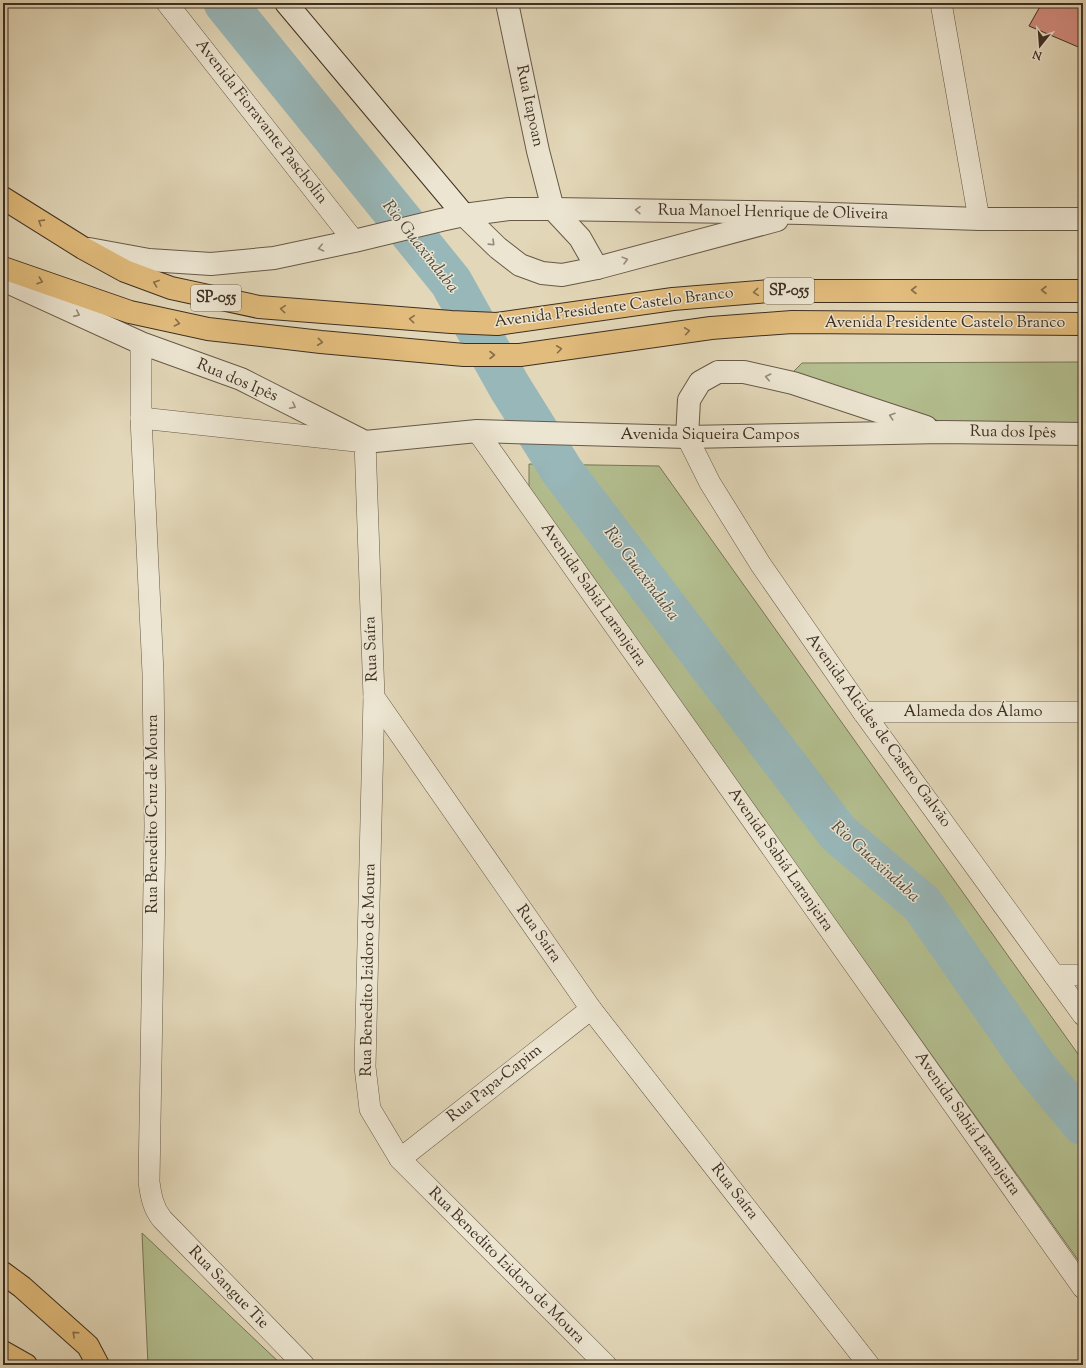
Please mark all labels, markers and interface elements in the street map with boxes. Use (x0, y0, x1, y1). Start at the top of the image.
north arrow (1020, 26, 1060, 66)
street label: Avenida Fioravante Pascholin (189, 35, 333, 210)
text: N (1031, 46, 1045, 64)
street label: Rua Itapoan (509, 63, 549, 150)
water label: Rio Guaxinduba (376, 195, 464, 299)
street label: Rua Manoel Henrique de Oliveira (657, 199, 889, 227)
one-way arrow (635, 206, 641, 214)
one-way arrow (39, 220, 46, 227)
one-way arrow (487, 238, 495, 245)
one-way arrow (318, 244, 324, 252)
one-way arrow (621, 257, 628, 265)
one-way arrow (36, 276, 43, 285)
road number: SP-055 (764, 278, 814, 304)
one-way arrow (152, 279, 159, 287)
street label: Avenida Presidente Castelo Branco (493, 282, 735, 334)
road number: SP-055 (191, 285, 241, 311)
one-way arrow (911, 286, 917, 295)
one-way arrow (1041, 286, 1047, 294)
one-way arrow (753, 287, 759, 296)
one-way arrow (280, 304, 286, 313)
one-way arrow (72, 309, 80, 317)
street label: Avenida Presidente Castelo Branco (825, 312, 1066, 335)
one-way arrow (409, 314, 415, 323)
one-way arrow (174, 318, 181, 326)
one-way arrow (684, 327, 690, 336)
one-way arrow (317, 337, 323, 346)
one-way arrow (555, 345, 562, 354)
one-way arrow (489, 351, 495, 359)
street label: Rua dos Ipês (193, 354, 281, 408)
one-way arrow (765, 374, 771, 382)
one-way arrow (289, 401, 296, 408)
one-way arrow (889, 412, 896, 421)
street label: Rua dos Ipês (970, 421, 1056, 445)
street label: Avenida Siqueira Campos (621, 424, 799, 447)
street label: Avenida Sabiá Laranjeira (534, 518, 652, 672)
water label: Rio Guaxinduba (598, 522, 684, 626)
street label: Rua Saíra (359, 615, 385, 682)
street label: Avenida Alcides de Castro Galvão (800, 629, 957, 833)
street label: Alameda dos Álamo (903, 701, 1043, 724)
street label: Rua Benedito Cruz de Moura (142, 714, 165, 914)
street label: Avenida Sabiá Laranjeira (721, 783, 839, 937)
water label: Rio Guaxinduba (825, 816, 925, 909)
street label: Rua Benedito Izidoro de Moura (356, 862, 382, 1077)
street label: Rua Saíra (510, 900, 567, 968)
street label: Rua Papa-Capim (443, 1040, 547, 1128)
street label: Avenida Sabiá Laranjeira (908, 1047, 1026, 1201)
street label: Rua Saíra (705, 1159, 764, 1225)
street label: Rua Benedito Izidoro de Moura (422, 1182, 590, 1350)
street label: Rua Sangue Tie (182, 1241, 274, 1335)
one-way arrow (72, 1332, 80, 1339)

